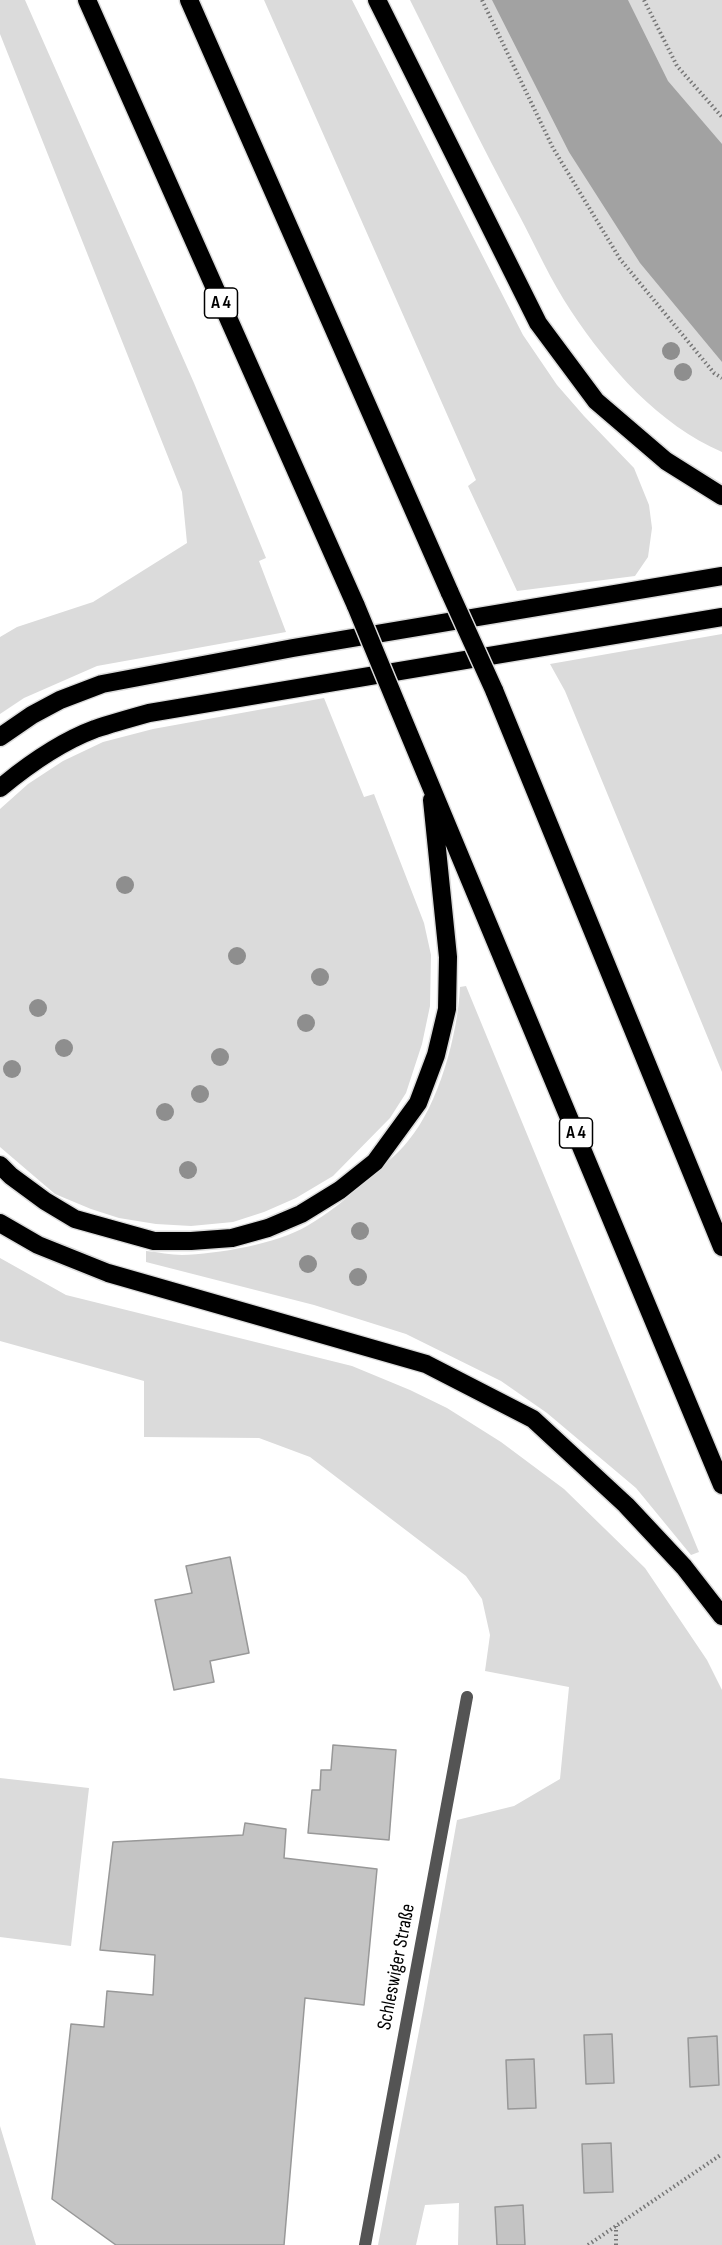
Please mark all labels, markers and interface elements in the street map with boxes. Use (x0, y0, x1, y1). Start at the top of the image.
road number: A 4 (204, 288, 238, 318)
road number: A 4 (560, 1118, 592, 1148)
street label: Schleswiger Straße (373, 1902, 421, 2032)

